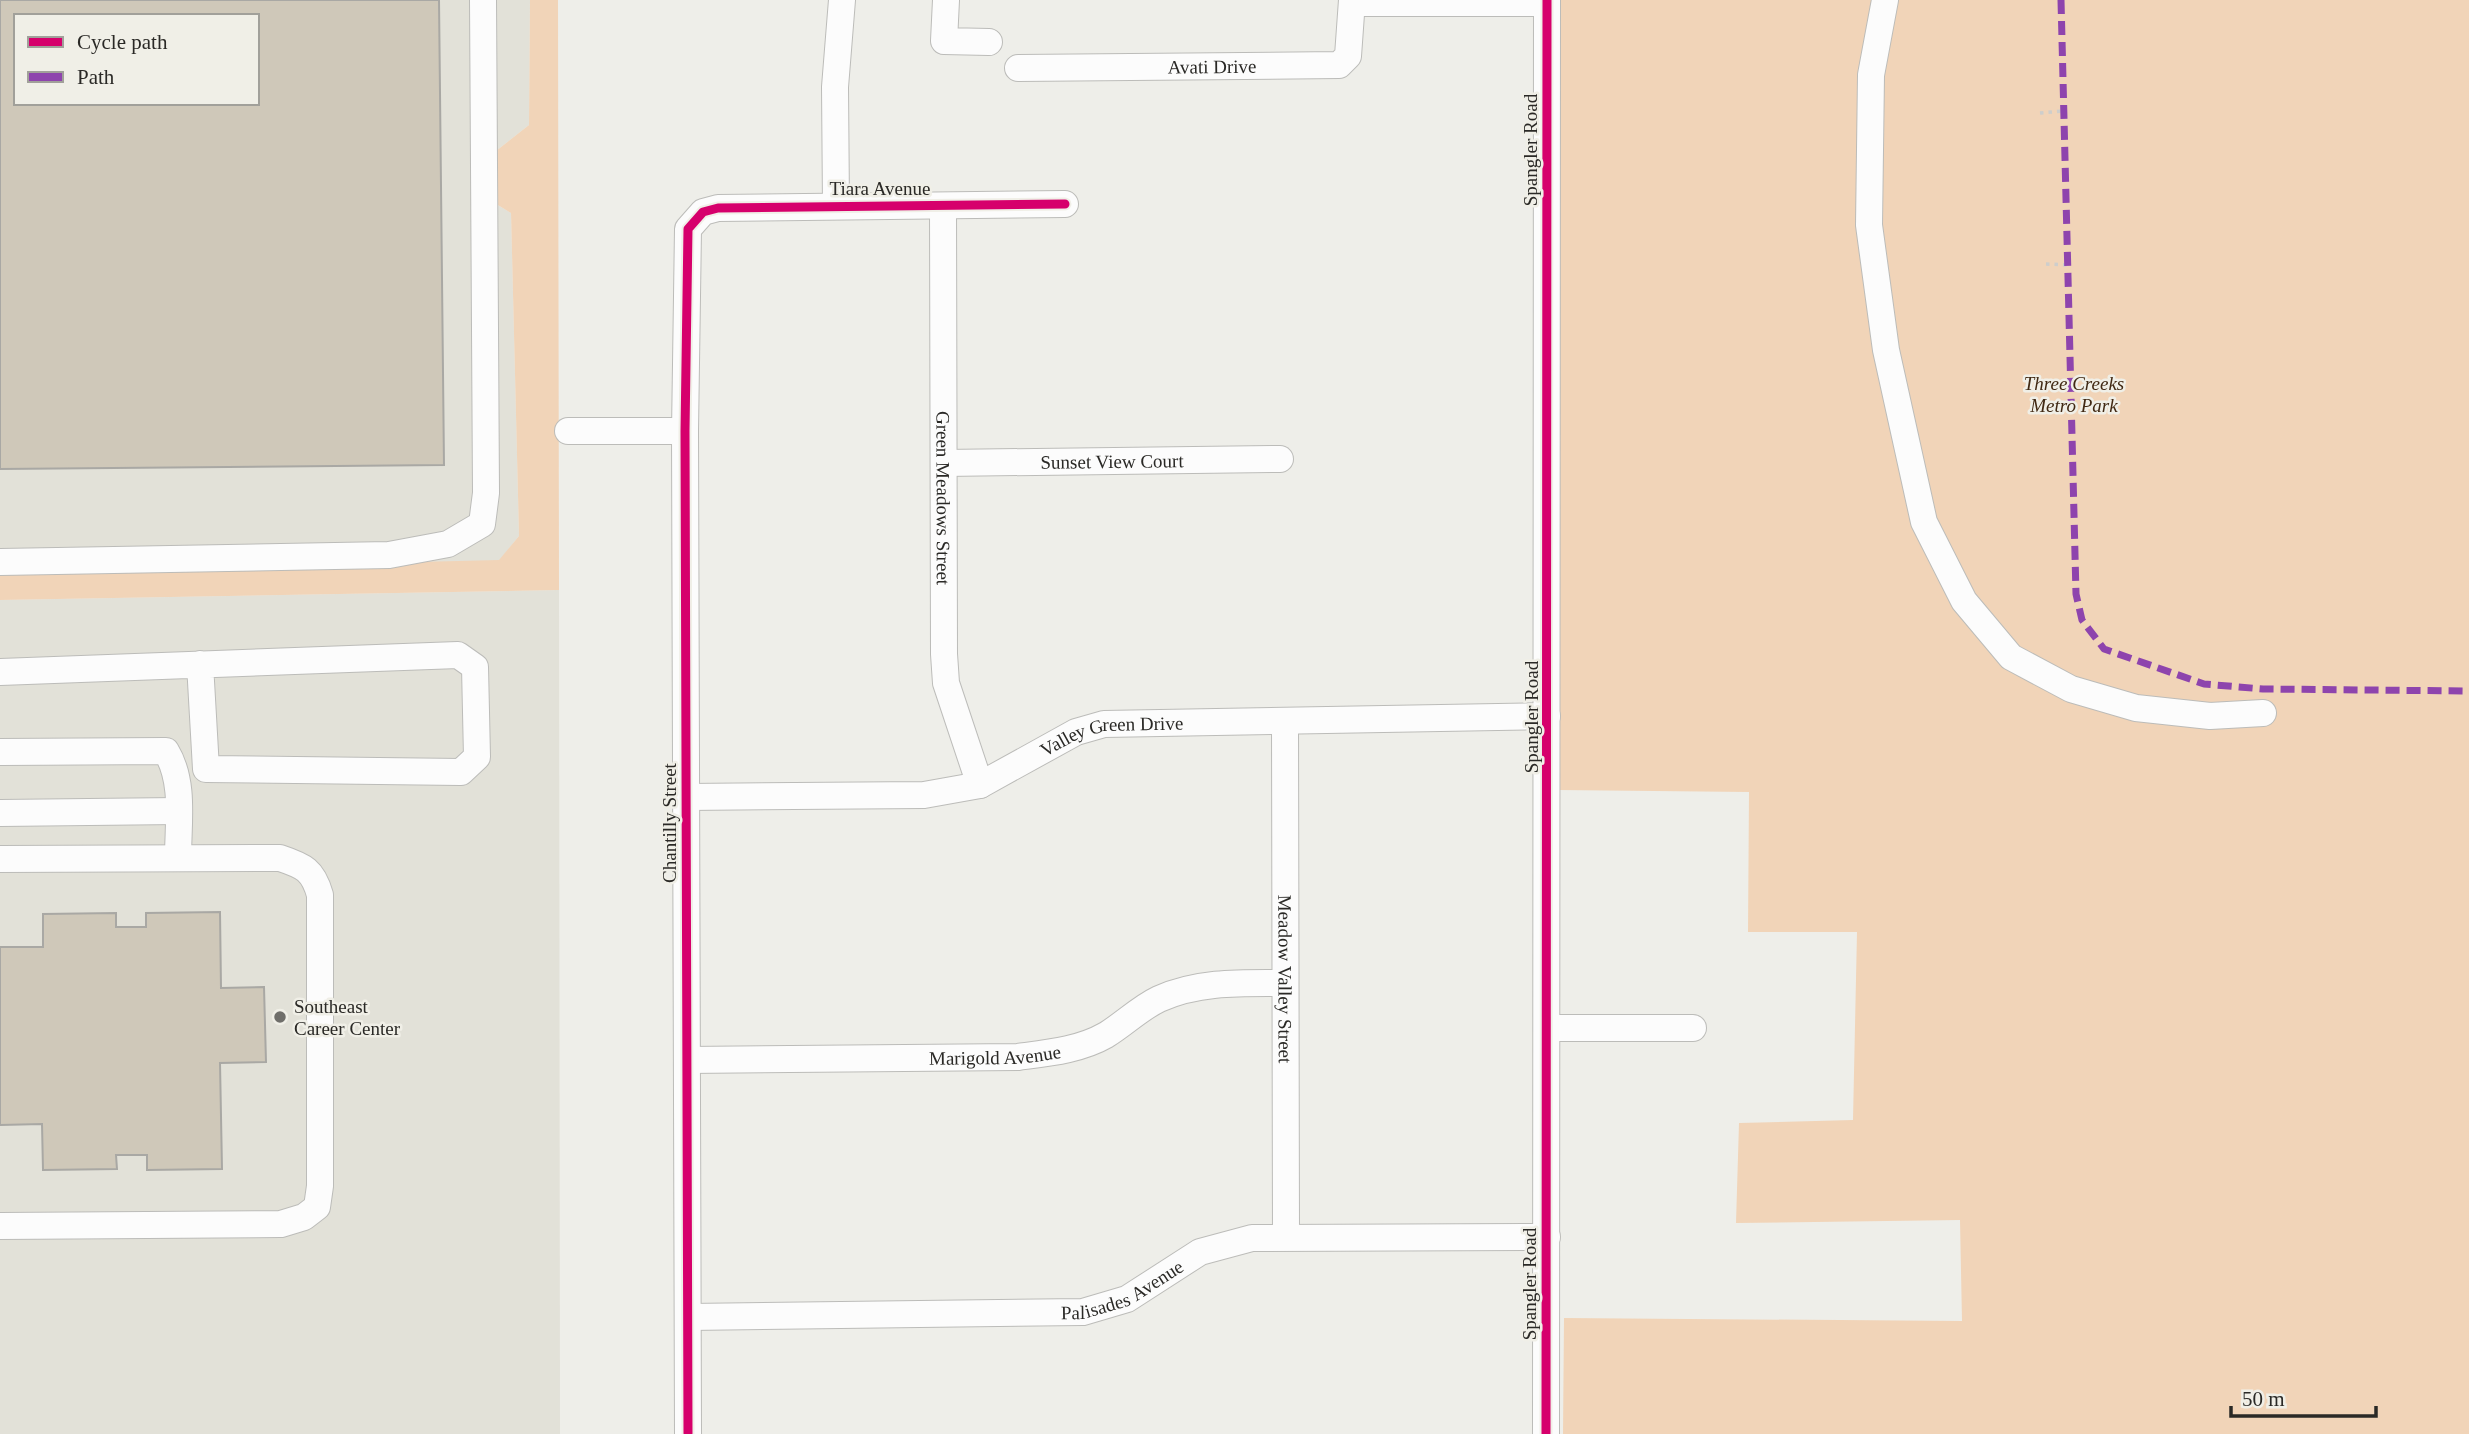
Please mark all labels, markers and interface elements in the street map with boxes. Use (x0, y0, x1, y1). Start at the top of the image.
legend (14, 14, 259, 105)
text: Cycle path (77, 30, 168, 54)
street label: Avati Drive (1167, 55, 1257, 77)
text: Path (77, 65, 115, 89)
street label: Spangler Road (1520, 93, 1541, 206)
street label: Tiara Avenue (830, 178, 930, 199)
park label: Three Creeks Metro Park (2024, 373, 2124, 416)
street label: Green Meadows Street (933, 411, 954, 586)
street label: Sunset View Court (1040, 450, 1184, 472)
street label: Spangler Road (1521, 660, 1542, 773)
street label: Valley Green Drive (1036, 712, 1183, 760)
street label: Chantilly Street (659, 762, 680, 883)
street label: Meadow Valley Street (1275, 895, 1296, 1064)
place label: Southeast Career Center (294, 996, 401, 1039)
marker: Southeast Career Center (272, 1009, 288, 1025)
street label: Marigold Avenue (929, 1040, 1062, 1068)
street label: Spangler Road (1519, 1227, 1540, 1340)
street label: Palisades Avenue (1061, 1255, 1187, 1323)
scale bar (2231, 1374, 2376, 1418)
text: 50 m (2242, 1387, 2285, 1411)

